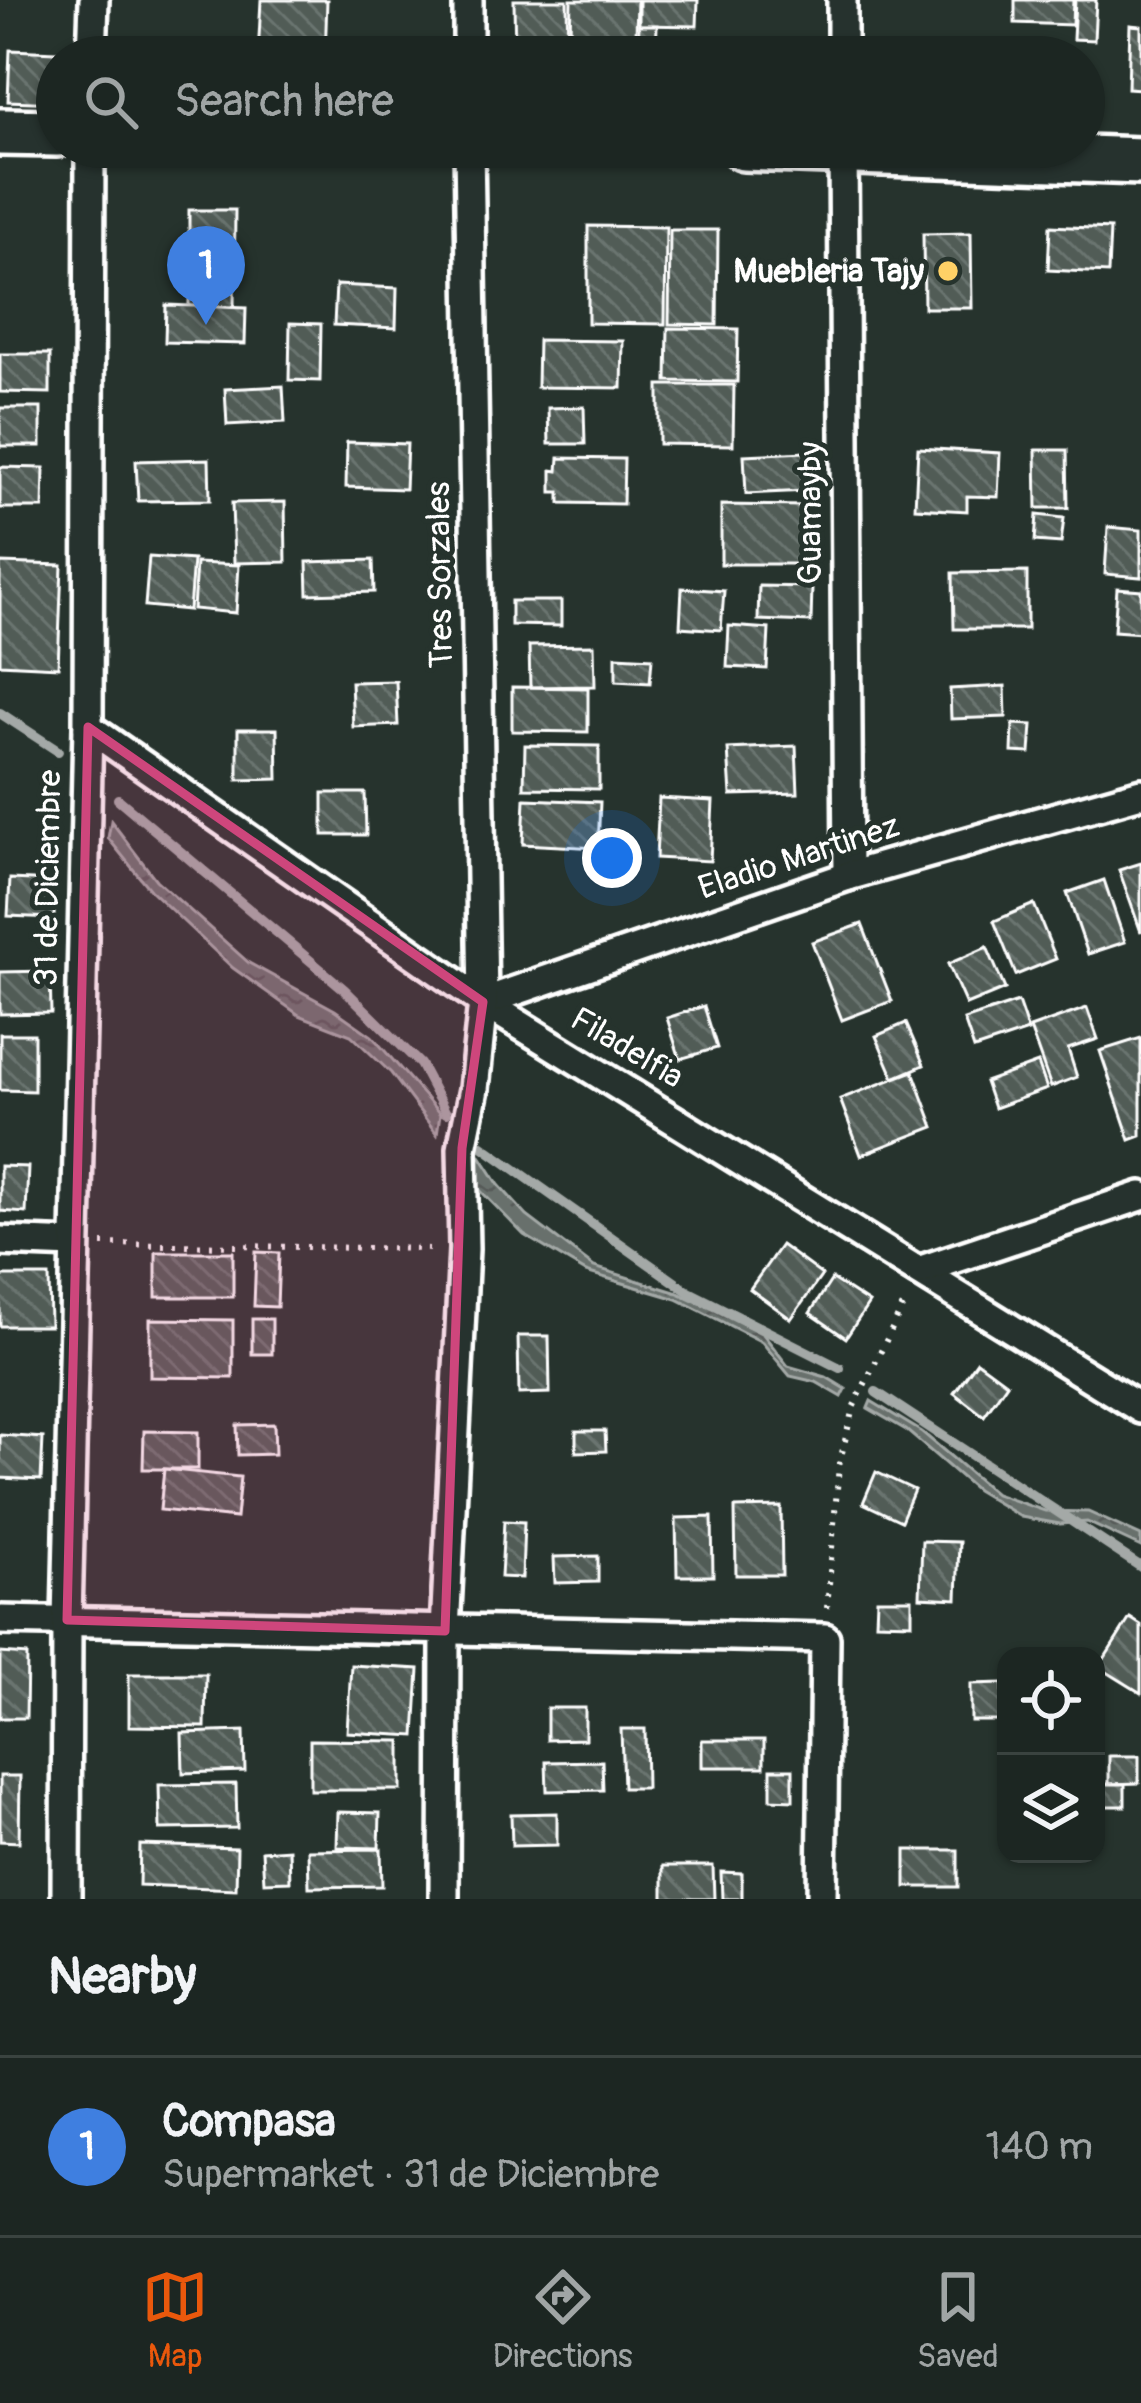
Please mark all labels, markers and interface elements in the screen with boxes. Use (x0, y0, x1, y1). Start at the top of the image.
search box (36, 36, 1105, 168)
icon: search (78, 69, 144, 135)
text: Search here (174, 74, 394, 130)
pin: 1 (167, 226, 245, 325)
place label: Muebleria Tajy (734, 251, 925, 292)
marker: Muebleria Tajy (935, 258, 961, 284)
street label: Guamayby (790, 442, 831, 584)
street label: Tres Sorzales (418, 481, 462, 669)
street label: 31 de Diciembre (26, 769, 70, 987)
street label: Eladio Martinez (693, 805, 905, 909)
your location (582, 828, 642, 888)
street label: Filadelfia (563, 998, 691, 1098)
map controls (997, 1647, 1105, 1863)
button: locate (997, 1647, 1105, 1755)
button: layers (997, 1755, 1105, 1863)
text: Nearby (48, 1945, 196, 2009)
text: Compasa (162, 2094, 336, 2150)
text: 1 (79, 2122, 95, 2171)
text: 140 m (985, 2122, 1093, 2171)
text: Supermarket · 31 de Diciembre (162, 2150, 659, 2199)
tab: Map (142, 2264, 208, 2377)
tab: Directions (493, 2264, 633, 2377)
tab: Saved (917, 2264, 999, 2377)

